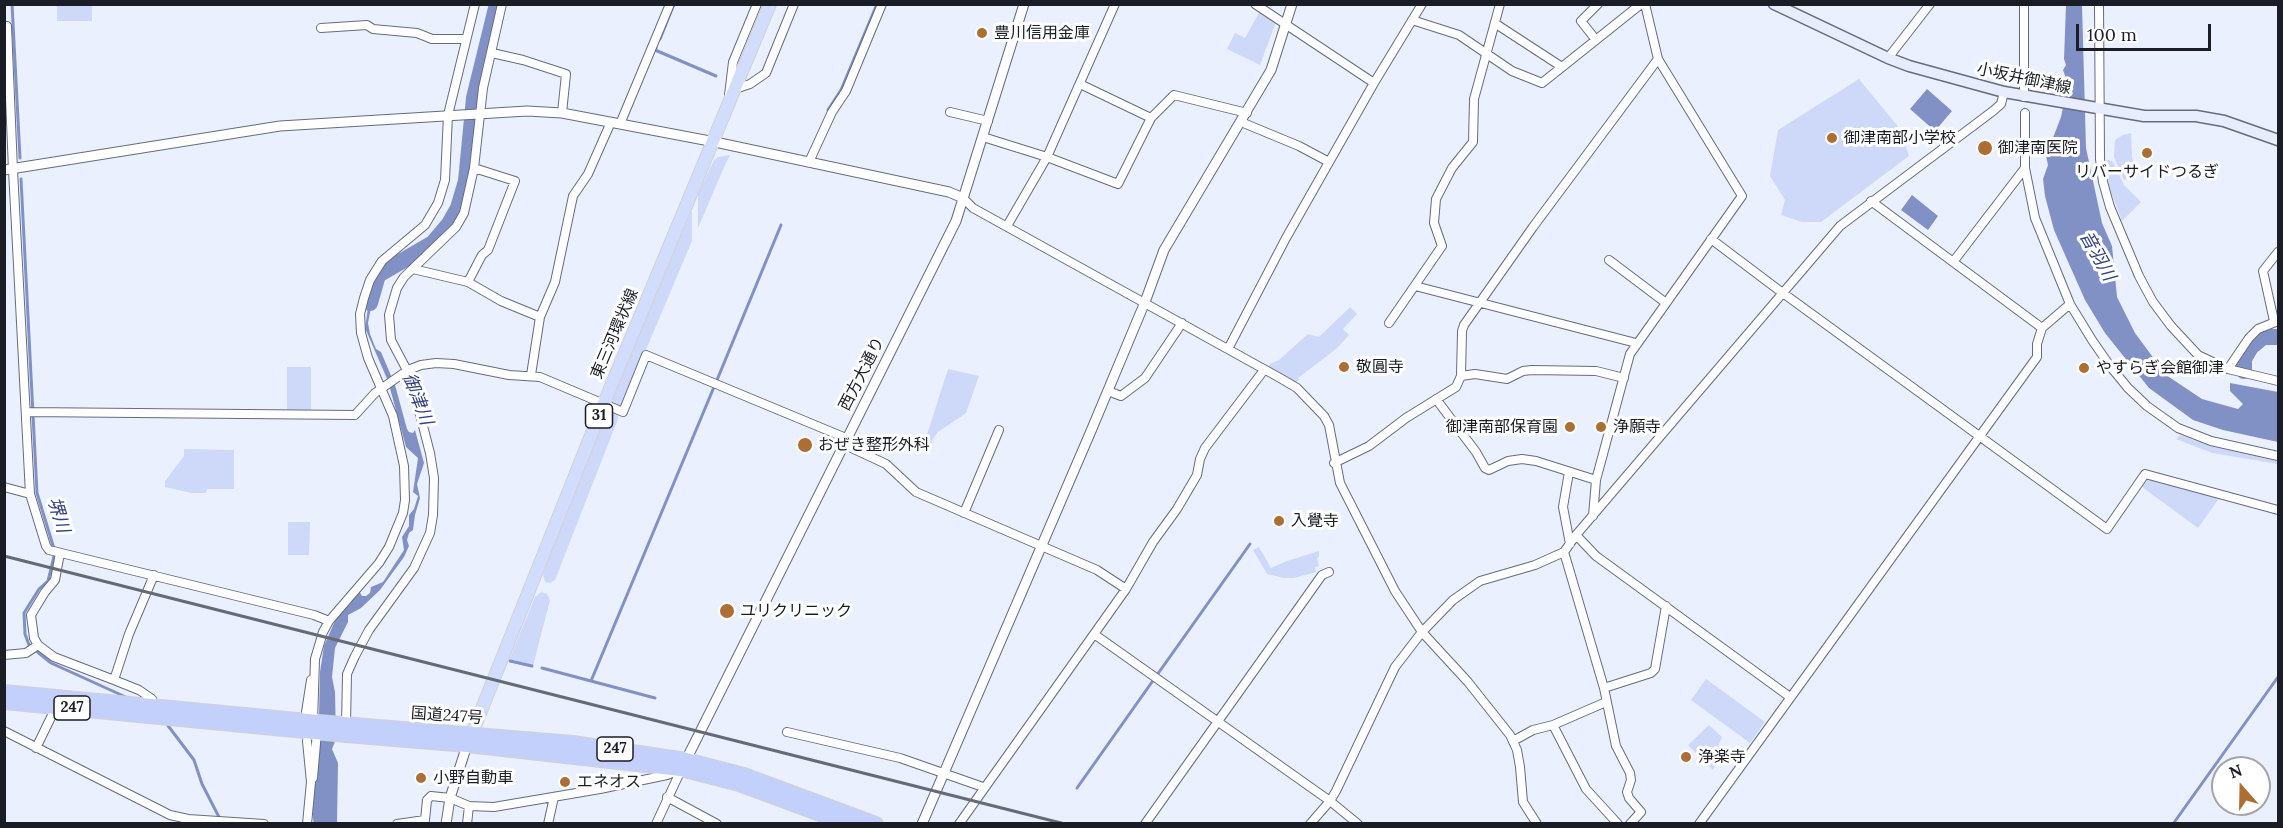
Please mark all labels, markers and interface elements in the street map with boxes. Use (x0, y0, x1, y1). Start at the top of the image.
scale bar (2079, 12, 2214, 50)
place label: 豊川信用金庫 (994, 23, 1090, 43)
text: 100 m (2087, 23, 2137, 46)
marker: 豊川信用金庫 (975, 26, 989, 40)
street label: 小坂井御津線 (1975, 60, 2073, 98)
place label: 御津南部小学校 (1844, 128, 1956, 148)
marker: 御津南部小学校 (1825, 131, 1839, 145)
place label: 御津南医院 (1998, 138, 2078, 158)
marker: 御津南医院 (1976, 139, 1994, 157)
marker: リバーサイドつるぎ (2140, 146, 2154, 160)
place label: リバーサイドつるぎ (2075, 162, 2219, 182)
water label: 音羽川 (2074, 227, 2120, 285)
street label: 東三河環状線 (587, 286, 643, 382)
street label: 西方大通り (835, 334, 889, 414)
place label: 敬圓寺 (1356, 357, 1404, 377)
place label: やすらぎ会館御津 (2096, 358, 2224, 378)
marker: 敬圓寺 (1337, 360, 1351, 374)
marker: やすらぎ会館御津 (2077, 361, 2091, 375)
water label: 御津川 (397, 370, 437, 428)
road number: 31 (586, 404, 612, 428)
place label: 御津南部保育園 (1446, 417, 1558, 437)
place label: 浄願寺 (1613, 417, 1661, 437)
marker: 御津南部保育園 (1563, 420, 1577, 434)
marker: 浄願寺 (1594, 420, 1608, 434)
place label: おぜき整形外科 (818, 435, 930, 455)
marker: おぜき整形外科 (796, 436, 814, 454)
water label: 堺川 (42, 495, 74, 535)
place label: 入覺寺 (1291, 511, 1339, 531)
marker: 入覺寺 (1272, 514, 1286, 528)
place label: ユリクリニック (740, 601, 852, 621)
marker: ユリクリニック (718, 602, 736, 620)
road number: 247 (54, 696, 90, 720)
street label: 国道247号 (410, 704, 484, 728)
road number: 247 (597, 737, 633, 761)
place label: 浄楽寺 (1698, 747, 1746, 767)
marker: 浄楽寺 (1679, 750, 1693, 764)
north arrow (2211, 756, 2271, 816)
text: N (2226, 759, 2245, 782)
place label: 小野自動車 (433, 768, 513, 788)
marker: 小野自動車 (414, 771, 428, 785)
place label: エネオス (577, 772, 641, 792)
marker: エネオス (558, 775, 572, 789)

